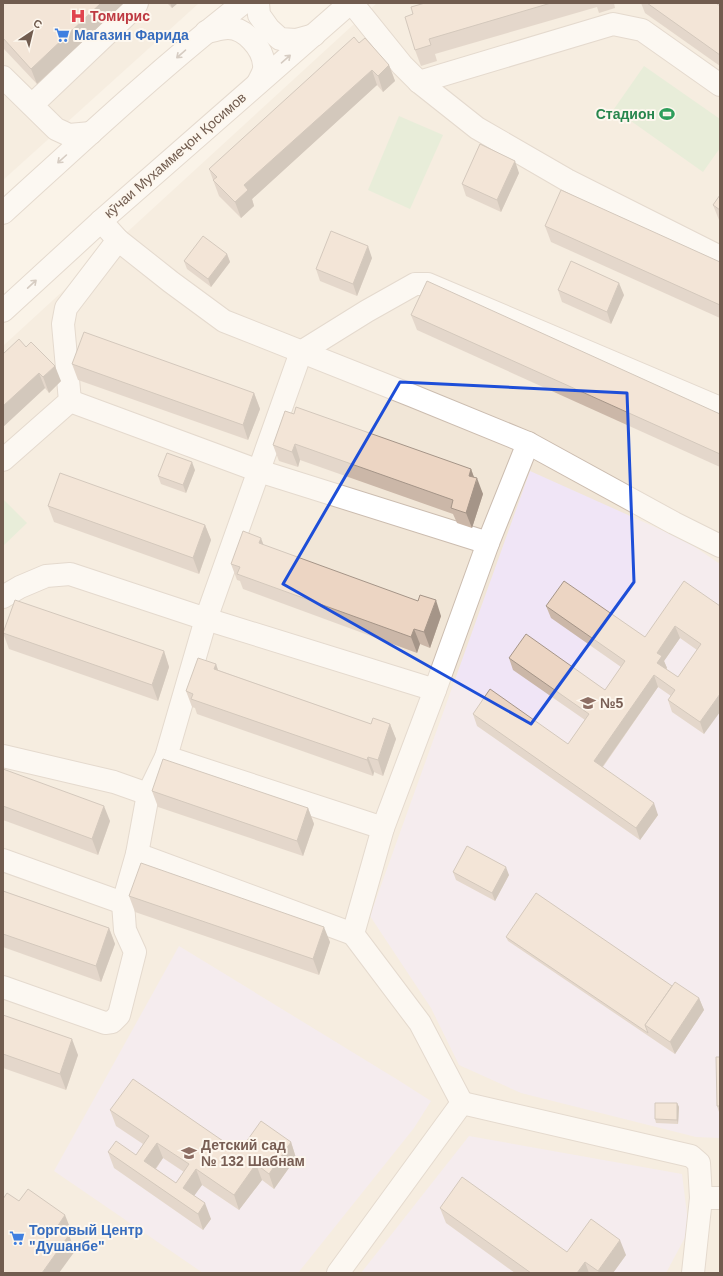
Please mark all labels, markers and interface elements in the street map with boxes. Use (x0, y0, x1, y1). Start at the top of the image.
hospital icon: Томирис (69, 7, 87, 25)
place label: Томирис (90, 8, 150, 24)
north arrow (12, 12, 52, 52)
text: С (31, 17, 44, 31)
supermarket icon: Магазин Фарида (53, 26, 71, 44)
place label: Магазин Фарида (74, 27, 189, 43)
one-way arrow (176, 50, 186, 59)
one-way arrow (281, 54, 292, 63)
street label: кӯчаи Мухаммеҷон Қосимов (101, 89, 249, 221)
sports icon: Стадион (658, 105, 676, 123)
place label: Стадион (596, 106, 655, 122)
one-way arrow (58, 154, 68, 163)
one-way arrow (27, 279, 37, 289)
school or university icon: №5 (579, 694, 597, 712)
place label: №5 (600, 695, 624, 711)
place label: Детский сад № 132 Шабнам (201, 1137, 305, 1169)
school or university icon: Детский сад № 132 Шабнам (180, 1144, 198, 1162)
place label: Торговый Центр "Душанбе" (29, 1222, 143, 1254)
supermarket icon: Торговый Центр "Душанбе" (8, 1229, 26, 1247)

